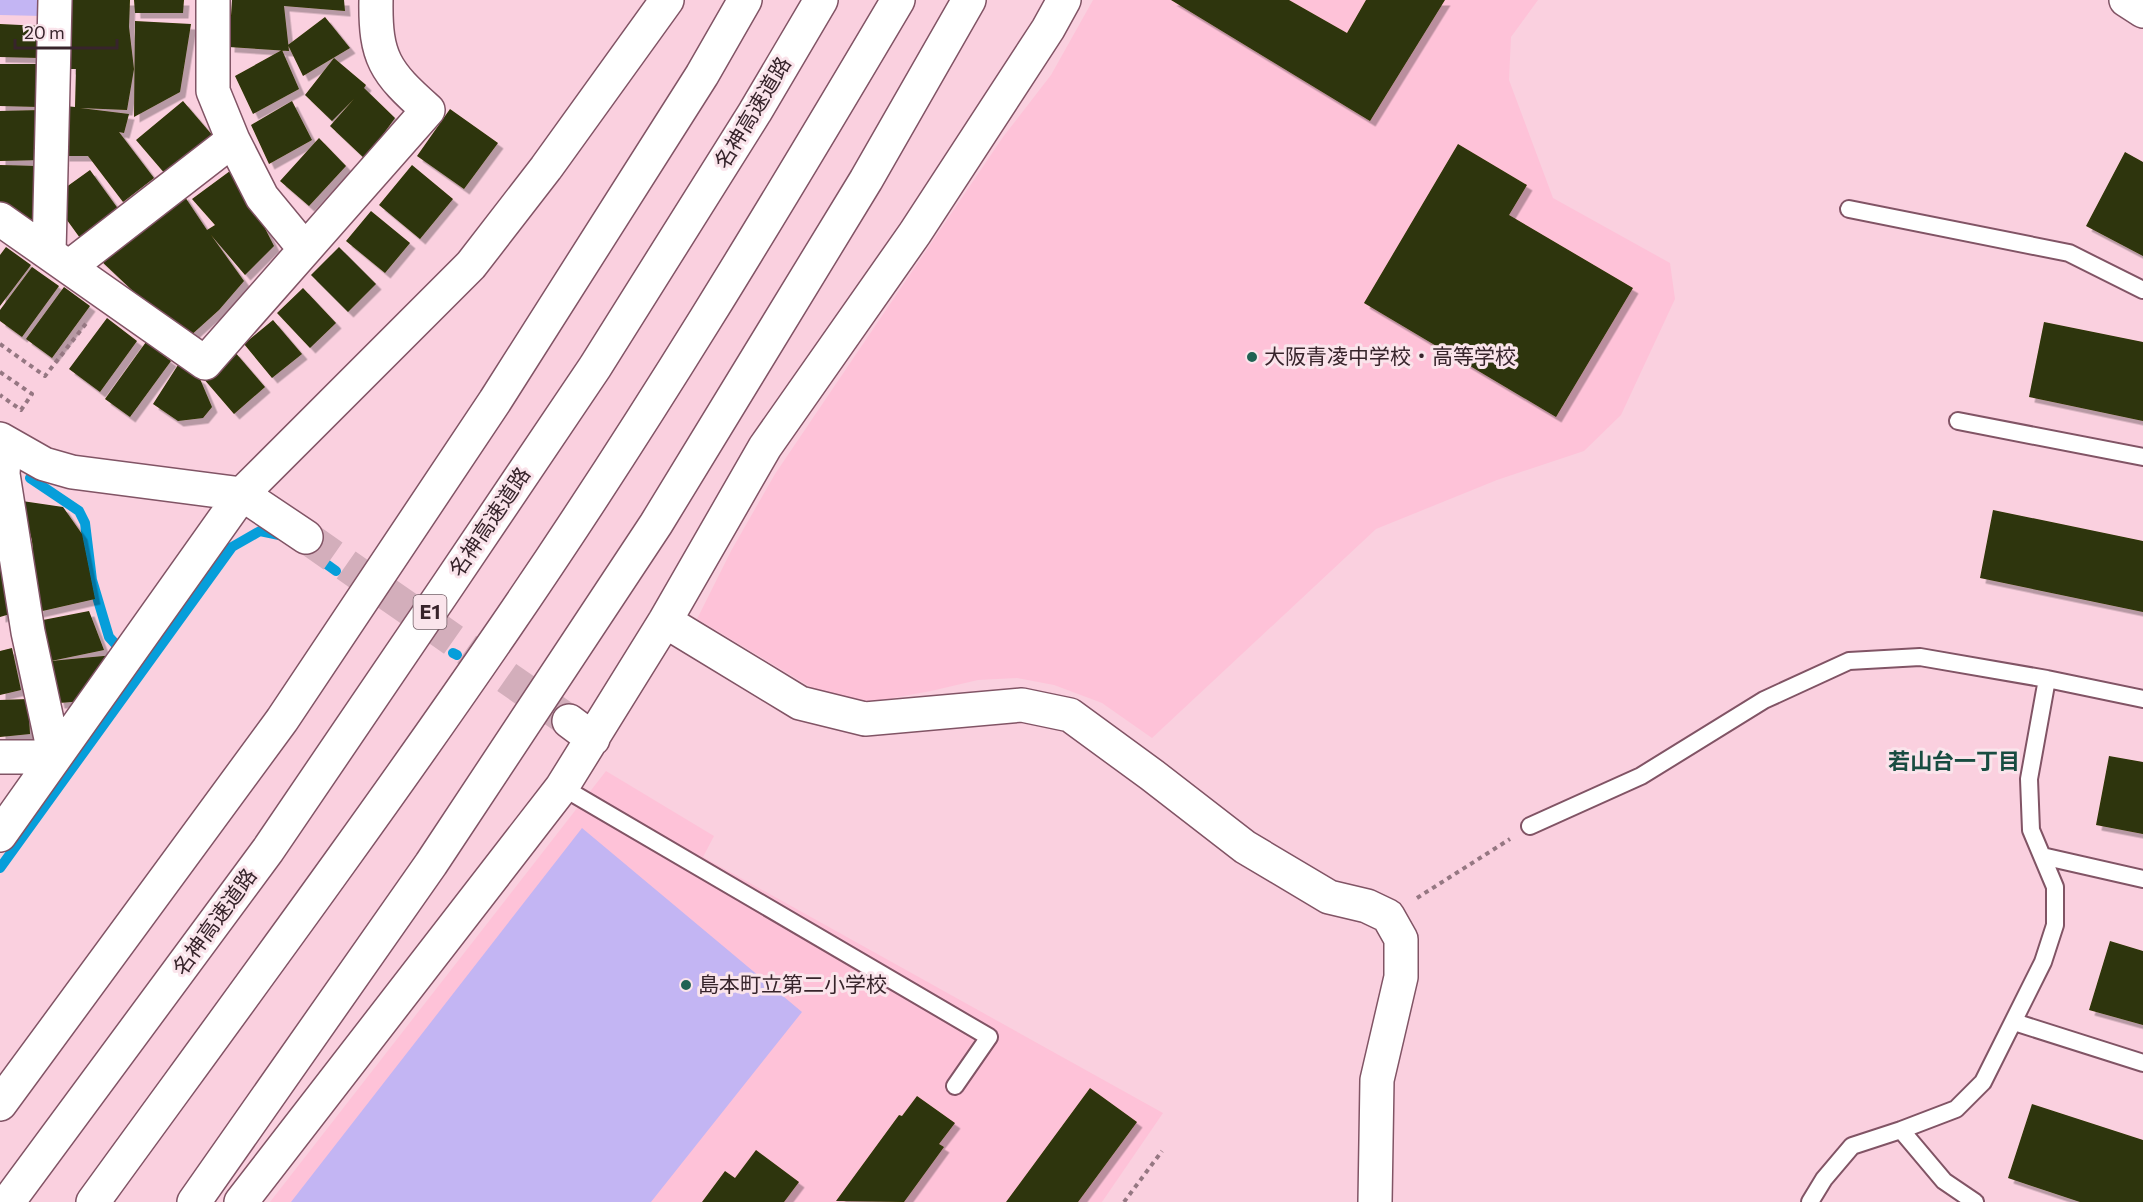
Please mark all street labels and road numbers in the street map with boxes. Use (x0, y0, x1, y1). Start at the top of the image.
street label: 名神高速道路 (709, 52, 795, 173)
street label: 名神高速道路 (443, 462, 534, 580)
road number: E1 (414, 595, 446, 629)
street label: 名神高速道路 (167, 863, 261, 979)

